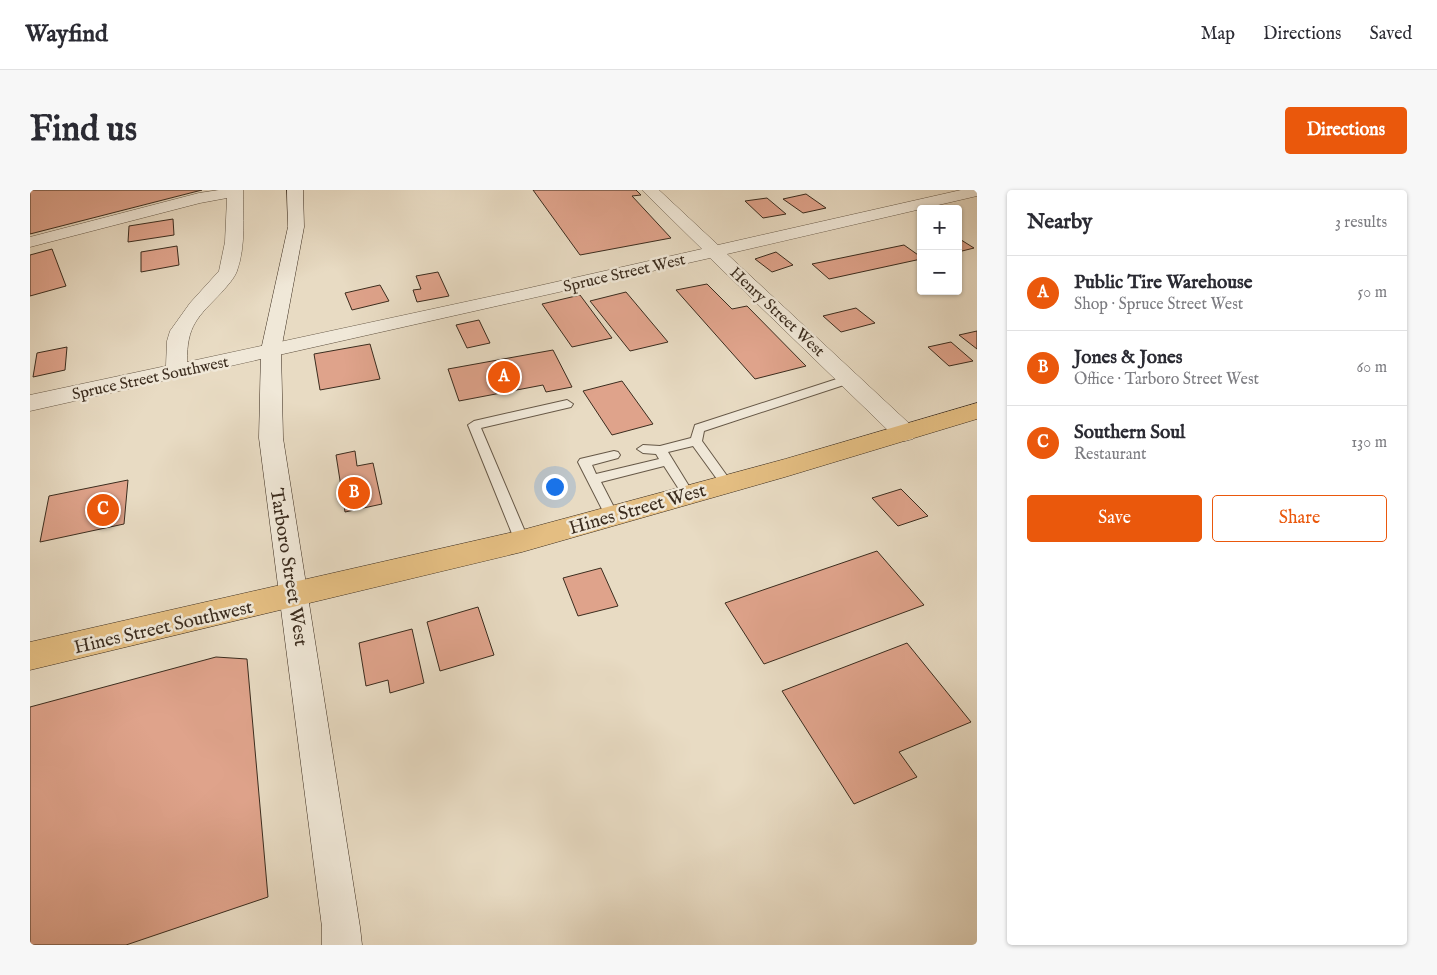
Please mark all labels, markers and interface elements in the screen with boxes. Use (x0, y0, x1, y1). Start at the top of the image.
text: Wayfind (25, 19, 108, 50)
text: Map (1201, 23, 1235, 46)
text: Directions (1263, 23, 1341, 46)
text: Saved (1369, 23, 1412, 46)
button: Directions (1285, 107, 1407, 154)
text: Find us (30, 108, 137, 153)
map controls (917, 205, 962, 295)
button: + (917, 205, 962, 250)
text: Nearby (1027, 209, 1092, 236)
text: 3 results (1335, 213, 1387, 233)
street label: Spruce Street West (561, 250, 688, 298)
button: − (917, 250, 962, 295)
street label: Henry Street West (725, 263, 829, 362)
text: Public Tire Warehouse (1074, 271, 1252, 295)
text: A (1038, 283, 1048, 303)
text: 50 m (1358, 283, 1387, 303)
text: Shop · Spruce Street West (1074, 295, 1243, 315)
text: Jones & Jones (1074, 346, 1182, 370)
street label: Spruce Street Southwest (70, 352, 231, 405)
pin: A (488, 358, 520, 396)
text: B (1038, 358, 1048, 378)
text: 60 m (1357, 358, 1387, 378)
text: Office · Tarboro Street West (1074, 370, 1259, 390)
text: Southern Soul (1074, 421, 1185, 445)
text: C (1037, 433, 1049, 453)
text: 130 m (1351, 433, 1387, 453)
text: Restaurant (1074, 445, 1147, 465)
pin: B (338, 474, 370, 512)
your location (542, 474, 568, 500)
street label: Hines Street West (566, 479, 709, 541)
street label: Tarboro Street West (264, 487, 312, 649)
pin: C (87, 491, 119, 529)
button: Save (1027, 495, 1202, 542)
button: Share (1212, 495, 1387, 542)
street label: Hines Street Southwest (72, 596, 256, 660)

